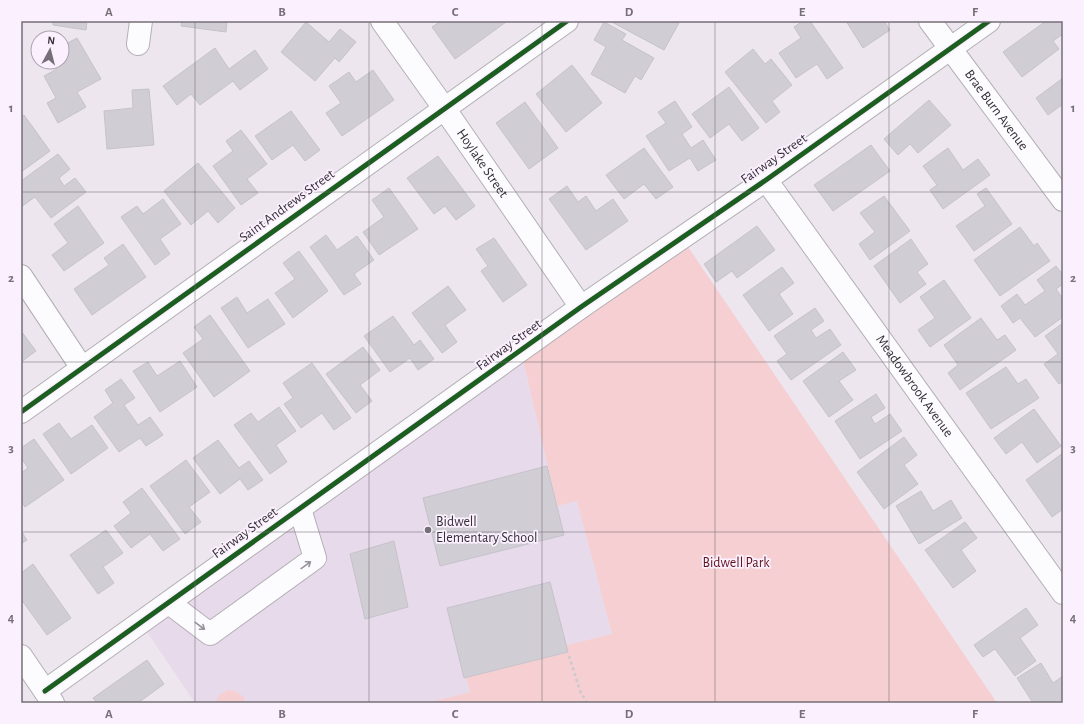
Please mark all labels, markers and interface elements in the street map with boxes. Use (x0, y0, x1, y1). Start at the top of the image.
text: A (105, 6, 113, 19)
text: B (278, 6, 286, 19)
text: C (452, 6, 459, 19)
text: D (625, 6, 634, 19)
text: E (799, 6, 806, 19)
text: F (972, 6, 979, 19)
north arrow (30, 30, 70, 70)
text: N (47, 35, 56, 46)
street label: Brae Burn Avenue (962, 67, 1031, 153)
text: 1 (9, 102, 13, 115)
text: 1 (1071, 102, 1075, 115)
street label: Hoylake Street (454, 126, 511, 201)
street label: Fairway Street (738, 131, 810, 187)
street label: Saint Andrews Street (237, 167, 337, 245)
text: 2 (8, 272, 14, 285)
text: 2 (1070, 272, 1076, 285)
street label: Fairway Street (474, 316, 545, 373)
street label: Meadowbrook Avenue (873, 333, 956, 440)
text: 3 (8, 442, 14, 455)
text: 3 (1070, 442, 1076, 455)
street label: Fairway Street (210, 504, 281, 561)
place label: Bidwell Elementary School (436, 515, 538, 545)
marker: Bidwell Elementary School (423, 525, 433, 535)
park label: Bidwell Park (702, 556, 770, 570)
one-way arrow (300, 560, 311, 569)
text: 4 (8, 612, 15, 625)
text: 4 (1070, 612, 1077, 625)
one-way arrow (195, 622, 206, 631)
text: A (105, 708, 113, 721)
text: B (278, 708, 286, 721)
text: C (452, 708, 459, 721)
text: D (625, 708, 634, 721)
text: E (799, 708, 806, 721)
text: F (972, 708, 979, 721)

